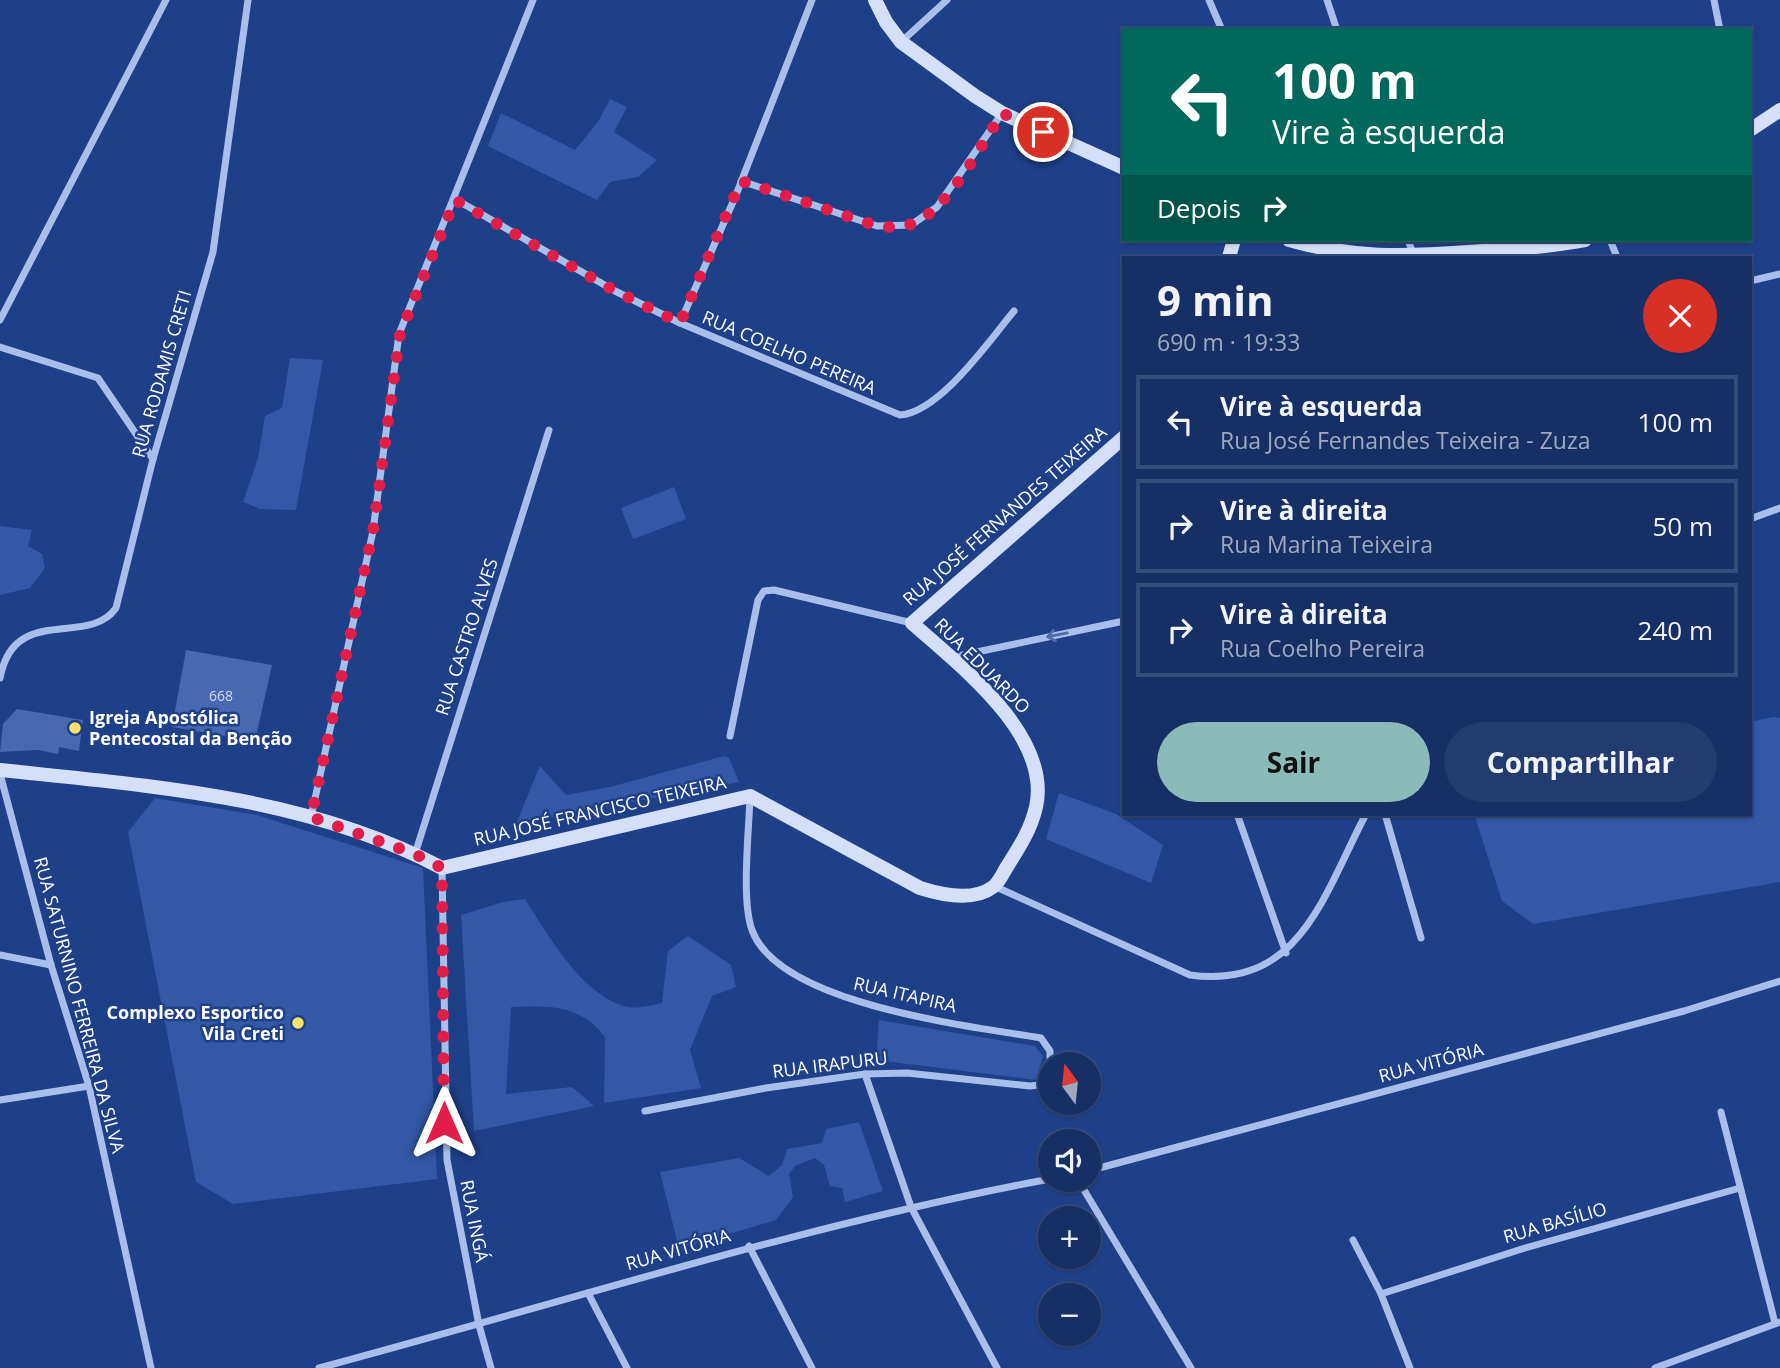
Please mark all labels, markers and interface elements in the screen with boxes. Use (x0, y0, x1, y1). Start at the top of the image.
text: 100 m (1272, 47, 1417, 113)
icon: left (1157, 56, 1248, 147)
pin (1013, 102, 1073, 162)
text: Vire à esquerda (1272, 110, 1505, 153)
icon: arrive (1024, 113, 1062, 151)
icon: right (1255, 189, 1293, 227)
text: Depois (1157, 190, 1241, 226)
text: 9 min (1157, 271, 1274, 328)
button: close (1643, 279, 1717, 353)
street label: RUA RODAMIS CRETI (126, 287, 196, 460)
street label: RUA COELHO PEREIRA (699, 305, 880, 400)
text: 690 m · 19:33 (1157, 326, 1300, 358)
text: Vire à esquerda (1220, 388, 1422, 424)
icon: left (1161, 403, 1199, 441)
text: 100 m (1638, 404, 1713, 440)
street label: RUA JOSÉ FERNANDES TEIXEIRA (897, 420, 1112, 611)
text: Rua José Fernandes Teixeira - Zuza (1220, 424, 1591, 456)
text: Vire à direita (1220, 492, 1388, 528)
icon: right (1161, 507, 1199, 545)
text: 50 m (1652, 508, 1713, 544)
text: Rua Marina Teixeira (1220, 528, 1433, 560)
street label: RUA CASTRO ALVES (429, 555, 503, 718)
text: Vire à direita (1220, 596, 1388, 632)
icon: right (1161, 611, 1199, 649)
street label: RUA EDUARDO (930, 612, 1036, 718)
text: 240 m (1638, 612, 1713, 648)
one-way arrow (1046, 628, 1069, 642)
text: Rua Coelho Pereira (1220, 632, 1425, 664)
house number: 668 (209, 686, 233, 705)
place label: Igreja Apostólica Pentecostal da Benção (89, 705, 292, 750)
marker: Igreja Apostólica Pentecostal da Benção (67, 720, 83, 736)
button: Sair (1157, 722, 1430, 802)
button: Compartilhar (1444, 722, 1717, 802)
street label: RUA JOSÉ FRANCISCO TEIXEIRA (471, 769, 729, 851)
street label: RUA SATURNINO FERREIRA DA SILVA (29, 854, 131, 1156)
street label: RUA ITAPIRA (851, 971, 960, 1018)
place label: Complexo Esportico Vila Creti (107, 1000, 284, 1045)
marker: Complexo Esportico Vila Creti (290, 1015, 306, 1031)
street label: RUA VITÓRIA (1376, 1036, 1486, 1088)
street label: RUA IRAPURU (771, 1045, 889, 1083)
north arrow (1038, 1052, 1101, 1115)
map controls (1038, 1052, 1101, 1346)
position arrow (407, 1086, 481, 1160)
button: sound (1038, 1129, 1101, 1192)
street label: RUA INGÁ (455, 1178, 495, 1265)
street label: RUA BASÍLIO (1500, 1196, 1609, 1248)
button: + (1038, 1206, 1101, 1269)
street label: RUA VITÓRIA (623, 1223, 733, 1275)
button: − (1038, 1283, 1101, 1346)

